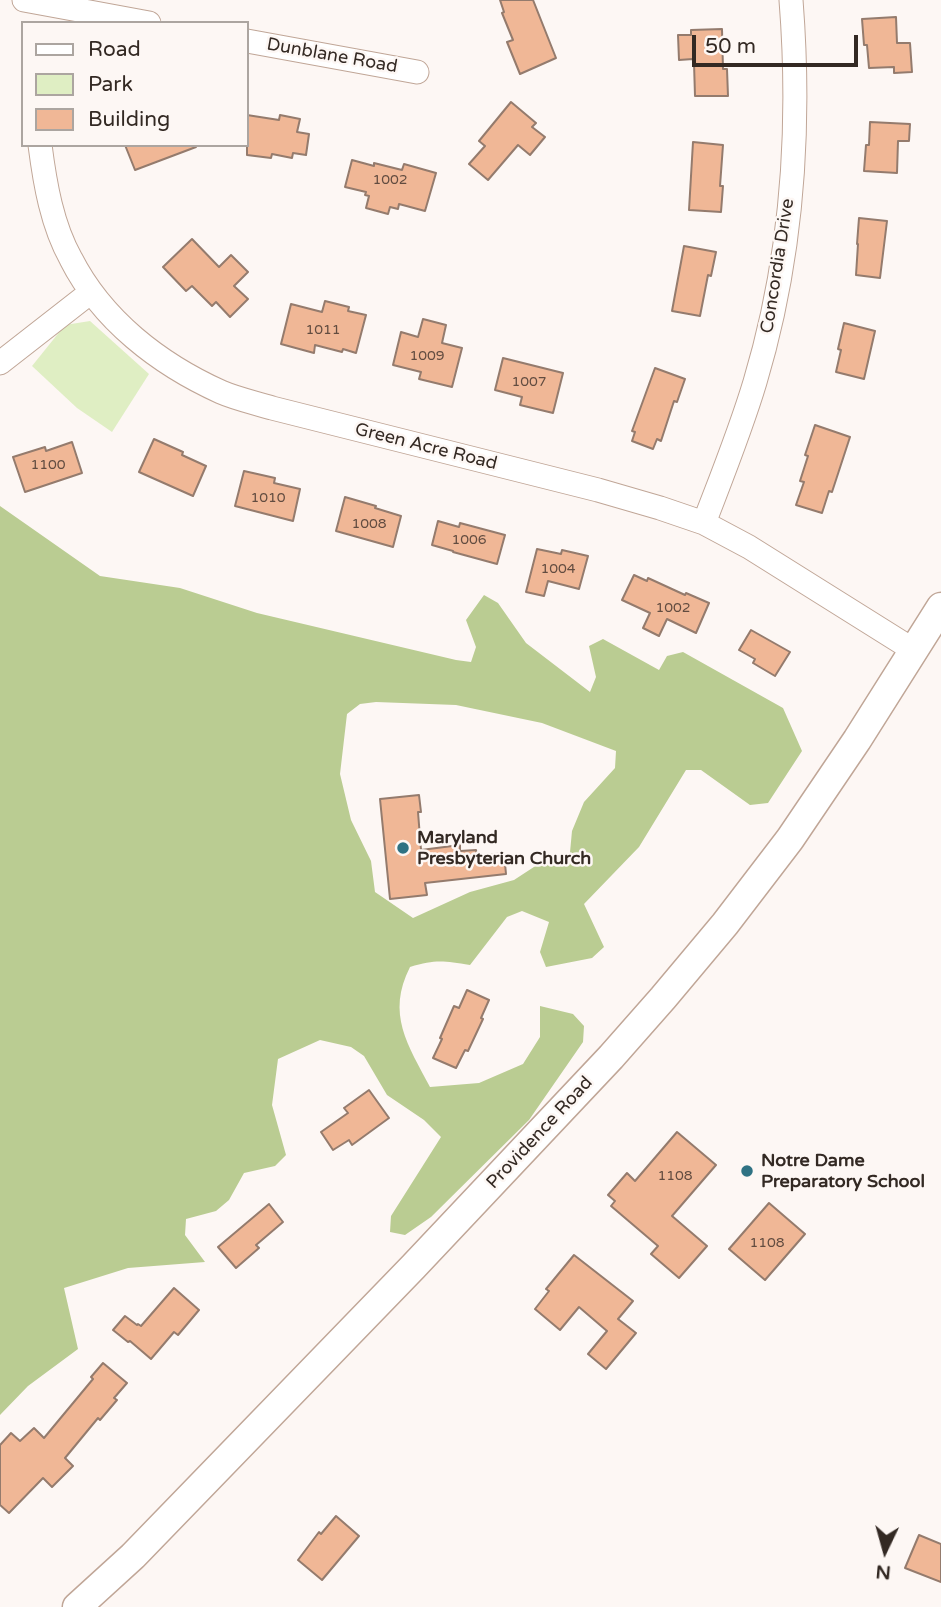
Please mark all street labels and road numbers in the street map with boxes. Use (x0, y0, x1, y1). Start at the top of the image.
street label: Dunblane Road (265, 34, 399, 78)
street label: Concordia Drive (757, 197, 799, 335)
street label: Green Acre Road (353, 419, 499, 475)
street label: Providence Road (482, 1072, 598, 1194)

